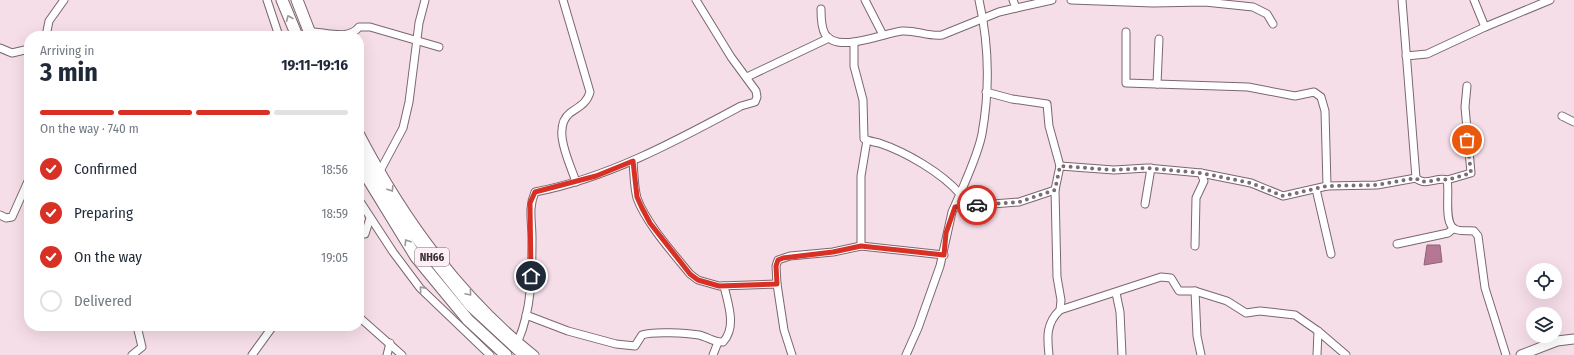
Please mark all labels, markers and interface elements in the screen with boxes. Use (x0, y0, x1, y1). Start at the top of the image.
one-way arrow (286, 15, 294, 22)
text: Arriving in (40, 43, 94, 58)
text: 19:11–19:16 (281, 56, 348, 74)
text: 3 min (40, 57, 98, 88)
text: On the way · 740 m (40, 121, 139, 136)
pin (1450, 123, 1484, 157)
icon: bag (1456, 129, 1478, 151)
icon: check (40, 158, 62, 180)
text: Confirmed (74, 160, 137, 178)
text: 18:56 (321, 162, 348, 177)
one-way arrow (387, 185, 394, 192)
courier (957, 185, 997, 225)
icon: car (966, 194, 988, 216)
icon: check (40, 202, 62, 224)
text: Preparing (74, 204, 133, 222)
text: 18:59 (322, 206, 348, 221)
one-way arrow (404, 239, 411, 246)
icon: check (40, 246, 62, 268)
text: On the way (74, 248, 142, 266)
road number: NH66 (415, 248, 449, 266)
text: 19:05 (321, 250, 348, 265)
pin (514, 259, 548, 293)
map controls (1526, 263, 1562, 343)
button: locate (1526, 263, 1562, 299)
icon: home (520, 265, 542, 287)
one-way arrow (419, 286, 426, 293)
one-way arrow (465, 288, 472, 295)
text: Delivered (74, 292, 132, 310)
button: layers (1526, 307, 1562, 343)

